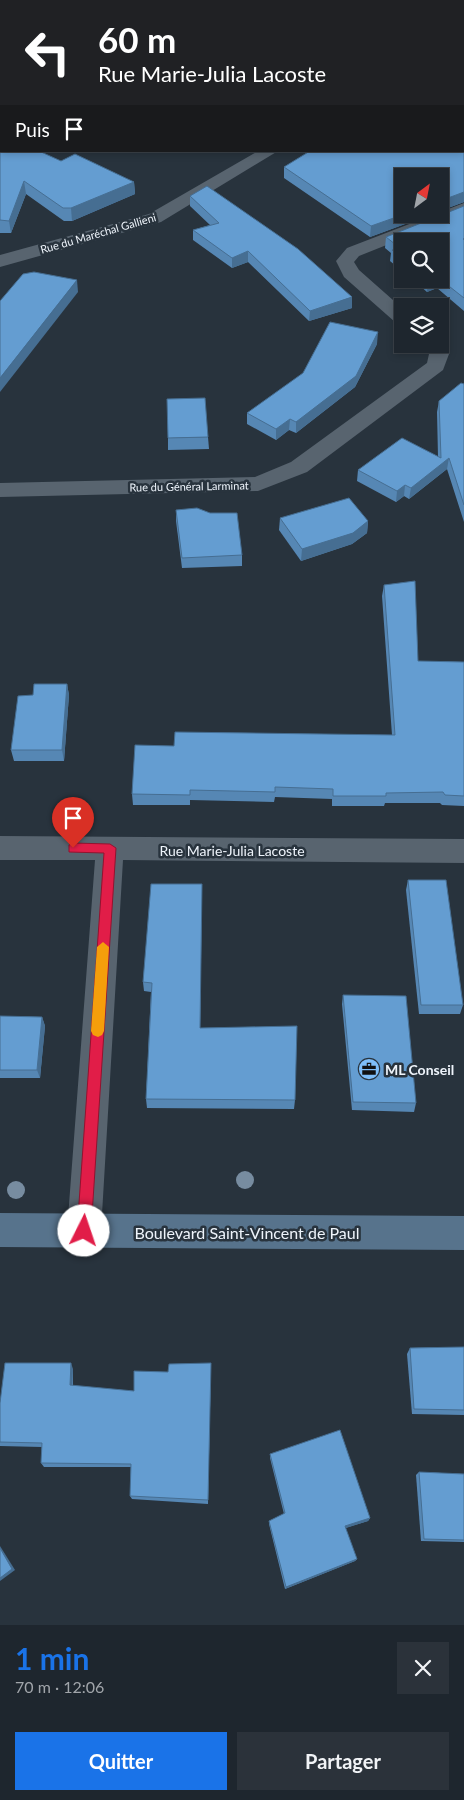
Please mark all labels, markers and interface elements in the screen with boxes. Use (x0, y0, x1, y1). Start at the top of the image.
text: 60 m (98, 18, 176, 60)
icon: left (15, 20, 80, 85)
text: Rue Marie-Julia Lacoste (98, 60, 326, 87)
icon: arrive (60, 115, 88, 143)
text: Puis (15, 118, 50, 141)
north arrow (394, 168, 449, 222)
map controls (394, 168, 449, 353)
street label: Rue du Maréchal Gallieni (39, 210, 158, 256)
button: search (394, 233, 449, 288)
button: layers (394, 298, 449, 353)
street label: Rue du Général Larminat (129, 478, 249, 494)
pin (52, 797, 94, 848)
icon: arrive (59, 804, 87, 832)
street label: Rue Marie-Julia Lacoste (159, 842, 305, 859)
office icon: ML Conseil (357, 1057, 381, 1081)
place label: ML Conseil (385, 1061, 454, 1078)
position arrow (57, 1204, 109, 1256)
street label: Boulevard Saint-Vincent de Paul (135, 1223, 359, 1242)
text: 1 min (15, 1640, 89, 1676)
button: close (397, 1642, 449, 1694)
text: 70 m · 12:06 (15, 1677, 104, 1696)
button: Quitter (15, 1732, 227, 1790)
button: Partager (237, 1732, 449, 1790)

